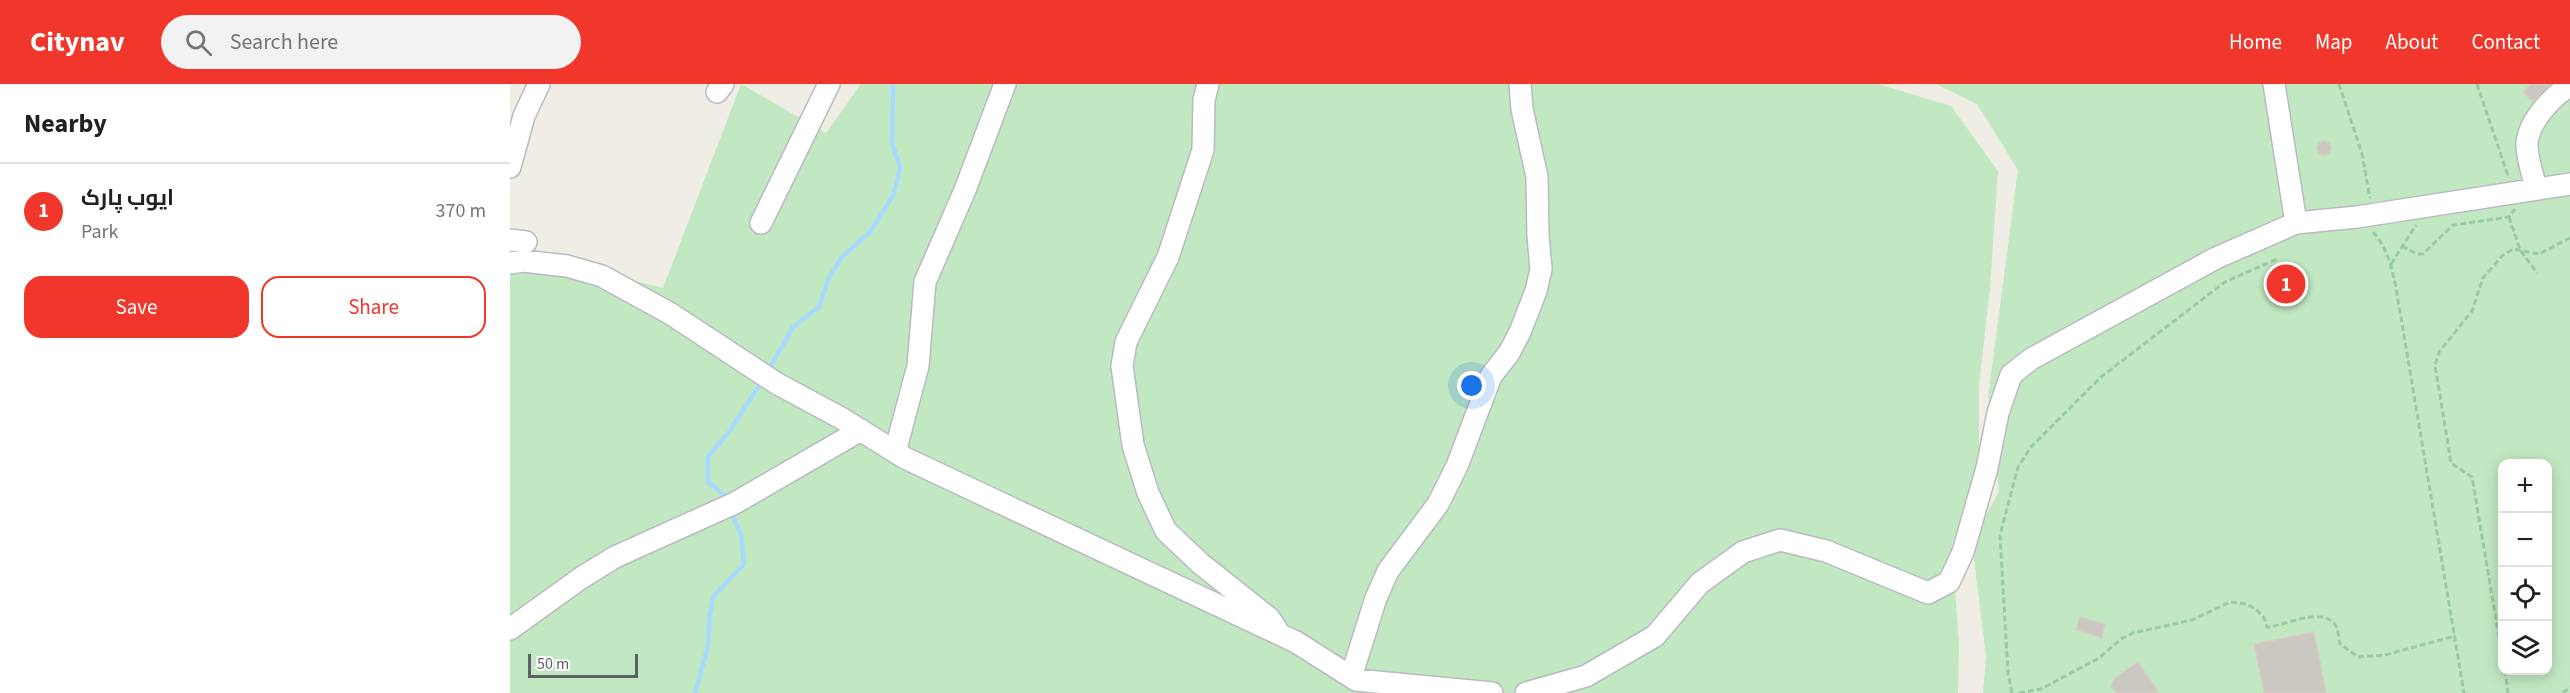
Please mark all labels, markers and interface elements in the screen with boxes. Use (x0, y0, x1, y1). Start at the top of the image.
search box (161, 15, 581, 69)
text: Citynav (30, 22, 125, 62)
icon: search (182, 26, 215, 59)
text: Search here (230, 26, 338, 58)
text: Home (2229, 27, 2282, 57)
text: Map (2315, 27, 2353, 57)
text: About (2386, 27, 2438, 57)
text: Contact (2471, 27, 2540, 57)
text: Nearby (24, 105, 107, 142)
text: ایوب پارک (81, 182, 174, 214)
text: 1 (38, 197, 49, 225)
text: 370 m (436, 197, 486, 225)
text: Park (81, 218, 118, 246)
pin: 1 (2266, 262, 2306, 306)
button: Save (24, 276, 249, 338)
button: Share (261, 276, 486, 338)
your location (1457, 371, 1486, 400)
map controls (2498, 459, 2552, 675)
button: + (2498, 459, 2552, 513)
button: − (2498, 513, 2552, 567)
button: locate (2498, 567, 2552, 621)
button: layers (2498, 621, 2552, 675)
scale bar (528, 651, 638, 678)
text: 50 m (537, 653, 569, 675)

